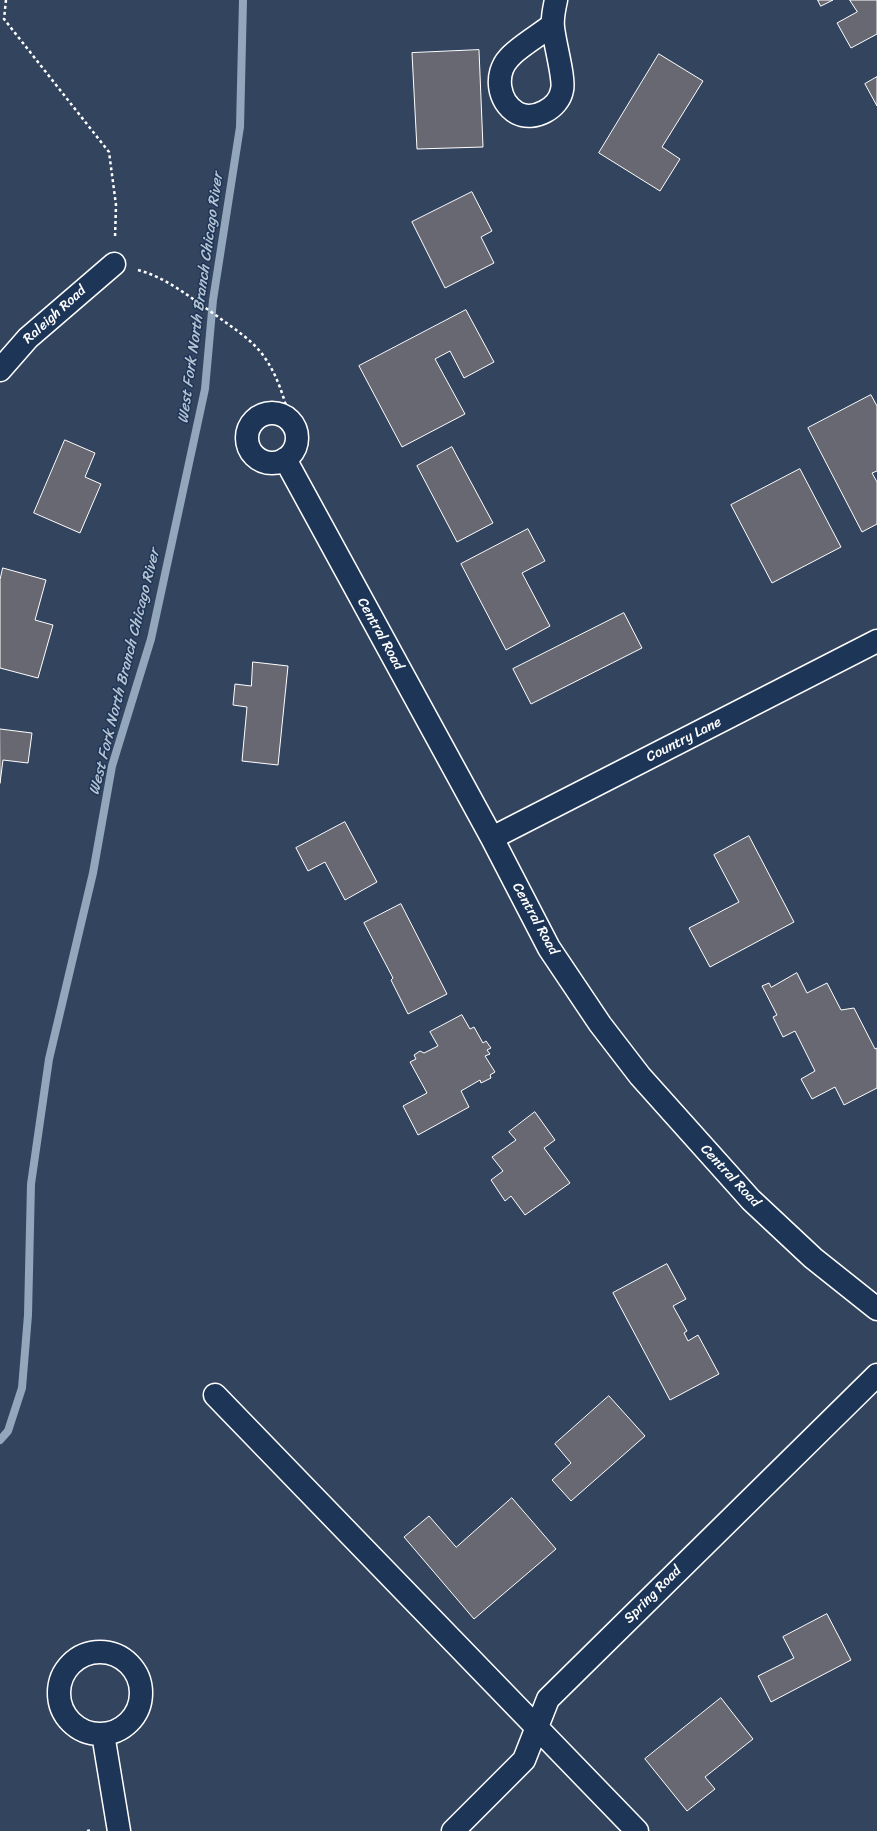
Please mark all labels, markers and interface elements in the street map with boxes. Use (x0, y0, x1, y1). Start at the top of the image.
water label: West Fork North Branch Chicago River (174, 172, 228, 424)
street label: Raleigh Road (20, 282, 90, 348)
water label: West Fork North Branch Chicago River (86, 547, 164, 797)
street label: Central Road (353, 595, 407, 673)
street label: Country Lane (644, 714, 724, 766)
street label: Central Road (508, 880, 562, 958)
street label: Central Road (697, 1141, 763, 1211)
street label: Spring Road (621, 1563, 685, 1627)

